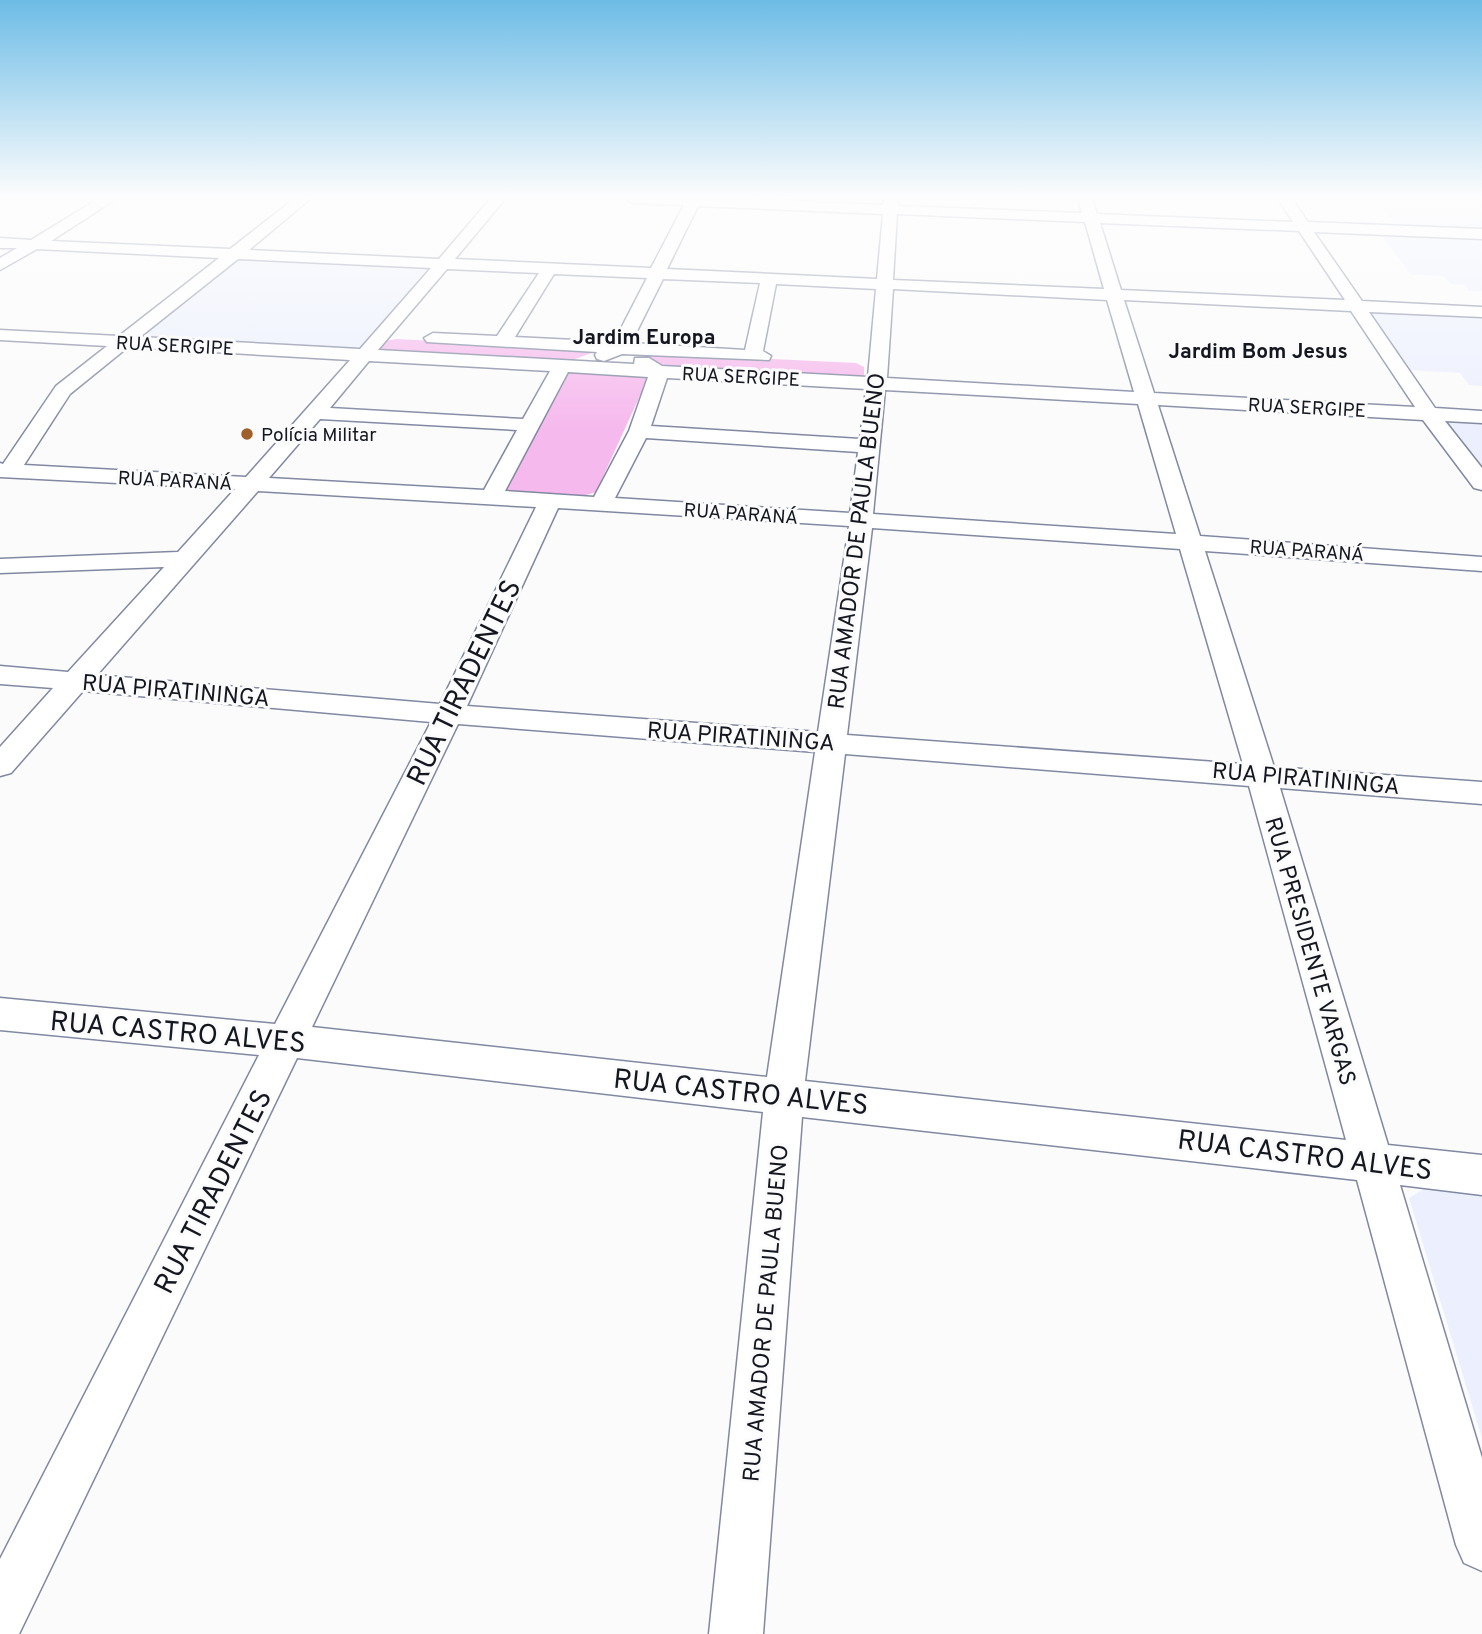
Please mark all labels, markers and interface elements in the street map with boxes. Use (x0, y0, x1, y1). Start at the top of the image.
district label: Jardim Europa (573, 325, 715, 352)
street label: RUA SERGIPE (115, 332, 235, 362)
district label: Jardim Bom Jesus (1168, 339, 1348, 366)
street label: RUA SERGIPE (681, 363, 801, 393)
street label: RUA AMADOR DE PAULA BUENO (823, 371, 894, 711)
street label: RUA SERGIPE (1247, 394, 1367, 424)
place label: Polícia Militar (261, 424, 377, 448)
marker: Polícia Militar (239, 426, 255, 442)
street label: RUA PARANÁ (117, 466, 233, 497)
street label: RUA PARANÁ (683, 498, 799, 531)
street label: RUA PARANÁ (1249, 535, 1365, 568)
street label: RUA TIRADENTES (400, 574, 531, 792)
street label: RUA PIRATININGA (81, 670, 271, 715)
street label: RUA PIRATININGA (646, 717, 836, 760)
street label: RUA PIRATININGA (1211, 758, 1401, 803)
street label: RUA PRESIDENTE VARGAS (1256, 814, 1361, 1089)
street label: RUA CASTRO ALVES (48, 1005, 307, 1063)
street label: RUA CASTRO ALVES (611, 1063, 870, 1125)
street label: RUA TIRADENTES (148, 1084, 282, 1301)
street label: RUA CASTRO ALVES (1175, 1123, 1434, 1190)
street label: RUA AMADOR DE PAULA BUENO (738, 1143, 797, 1483)

